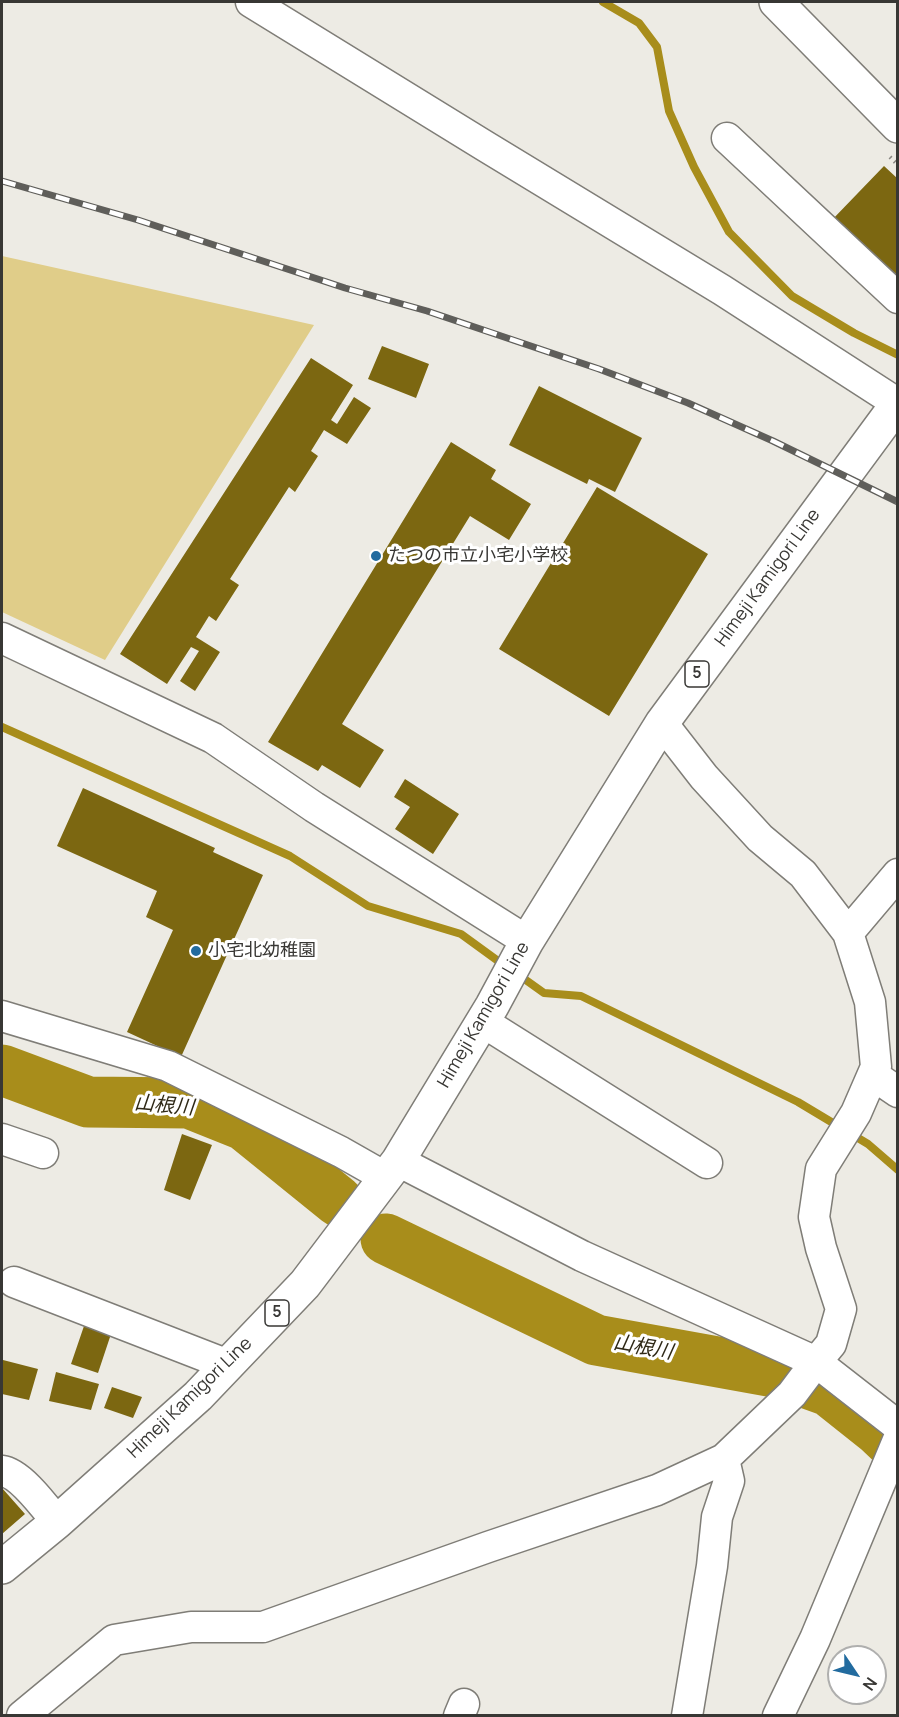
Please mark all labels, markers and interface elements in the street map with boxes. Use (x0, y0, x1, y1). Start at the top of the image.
street label: Himeji Kamigori Line (711, 505, 825, 651)
place label: たつの市立小宅小学校 (388, 545, 568, 567)
marker: たつの市立小宅小学校 (369, 549, 383, 563)
road number: 5 (685, 661, 709, 687)
street label: Himeji Kamigori Line (433, 938, 535, 1092)
place label: 小宅北幼稚園 (208, 940, 316, 962)
marker: 小宅北幼稚園 (189, 944, 203, 958)
water label: 山根川 (133, 1091, 195, 1121)
road number: 5 (265, 1300, 289, 1326)
water label: 山根川 (611, 1331, 675, 1365)
street label: Himeji Kamigori Line (123, 1333, 257, 1463)
north arrow (827, 1645, 887, 1705)
text: N (858, 1673, 882, 1695)

